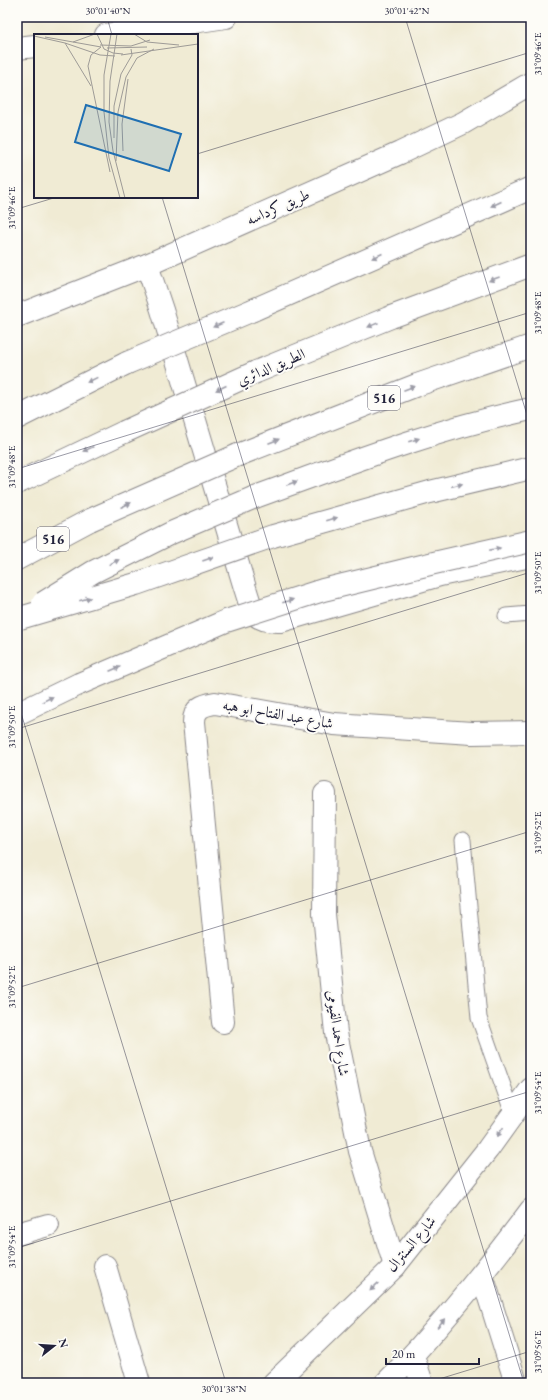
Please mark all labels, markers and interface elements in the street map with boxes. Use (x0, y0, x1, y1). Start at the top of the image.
text: 30°01'40"N (86, 4, 131, 17)
text: 30°01'42"N (385, 4, 430, 17)
text: 31°09'46"E (531, 32, 544, 75)
inset map (34, 34, 198, 198)
street label: طريق كرداسه (243, 184, 313, 230)
text: 31°09'46"E (5, 186, 18, 229)
one-way arrow (490, 201, 501, 207)
one-way arrow (371, 253, 382, 259)
one-way arrow (488, 276, 500, 282)
text: 31°09'48"E (531, 291, 544, 334)
one-way arrow (212, 322, 223, 328)
one-way arrow (366, 322, 378, 328)
street label: الطريق الدائري (234, 344, 309, 392)
one-way arrow (87, 377, 98, 384)
one-way arrow (215, 385, 226, 391)
one-way arrow (403, 385, 415, 391)
road number: 516 (368, 386, 400, 410)
one-way arrow (269, 437, 281, 443)
one-way arrow (409, 437, 421, 443)
text: 31°09'48"E (5, 445, 18, 488)
one-way arrow (83, 446, 94, 452)
one-way arrow (286, 480, 298, 486)
one-way arrow (451, 482, 464, 488)
one-way arrow (120, 501, 132, 507)
one-way arrow (326, 516, 338, 522)
road number: 516 (37, 527, 69, 551)
one-way arrow (489, 545, 501, 551)
text: 31°09'50"E (531, 551, 544, 594)
one-way arrow (203, 555, 215, 561)
one-way arrow (108, 559, 120, 565)
one-way arrow (79, 596, 91, 602)
one-way arrow (282, 598, 294, 604)
one-way arrow (109, 665, 121, 671)
street label: شارع عبد الفتاح ابو هبه (221, 694, 335, 737)
one-way arrow (42, 696, 54, 702)
text: 31°09'50"E (5, 705, 18, 748)
text: 31°09'52"E (531, 811, 544, 854)
text: 31°09'52"E (5, 965, 18, 1008)
street label: شارع احمد الفيومى (319, 989, 354, 1078)
text: 31°09'54"E (531, 1071, 544, 1114)
one-way arrow (496, 1127, 504, 1137)
street label: شارع السنترال (382, 1212, 443, 1278)
text: 31°09'54"E (5, 1225, 18, 1268)
one-way arrow (369, 1282, 379, 1292)
one-way arrow (436, 1318, 445, 1329)
north arrow (34, 1326, 74, 1366)
text: 31°09'56"E (531, 1330, 544, 1373)
text: N (56, 1337, 72, 1349)
scale bar (386, 1340, 479, 1366)
text: 20 m (392, 1346, 416, 1362)
text: 30°01'38"N (202, 1382, 247, 1395)

